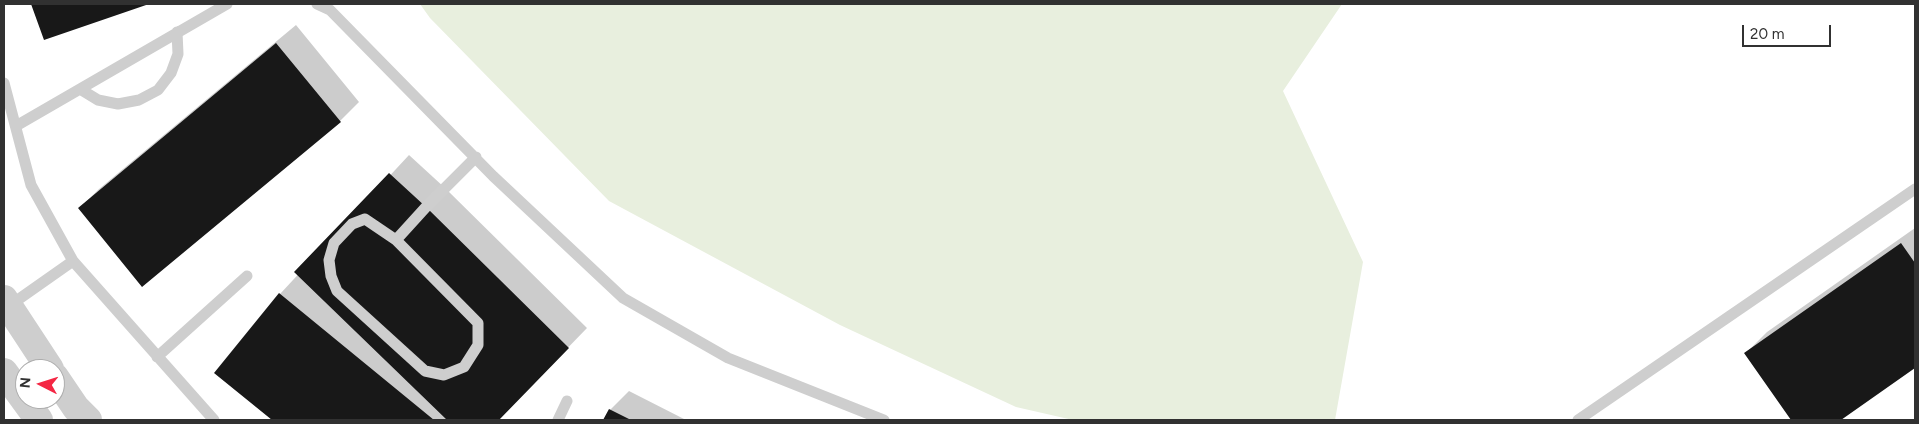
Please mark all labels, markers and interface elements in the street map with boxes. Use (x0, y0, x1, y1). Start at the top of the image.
scale bar (1744, 15, 1833, 47)
text: 20 m (1750, 25, 1784, 43)
north arrow (15, 359, 65, 409)
text: N (17, 377, 34, 389)

